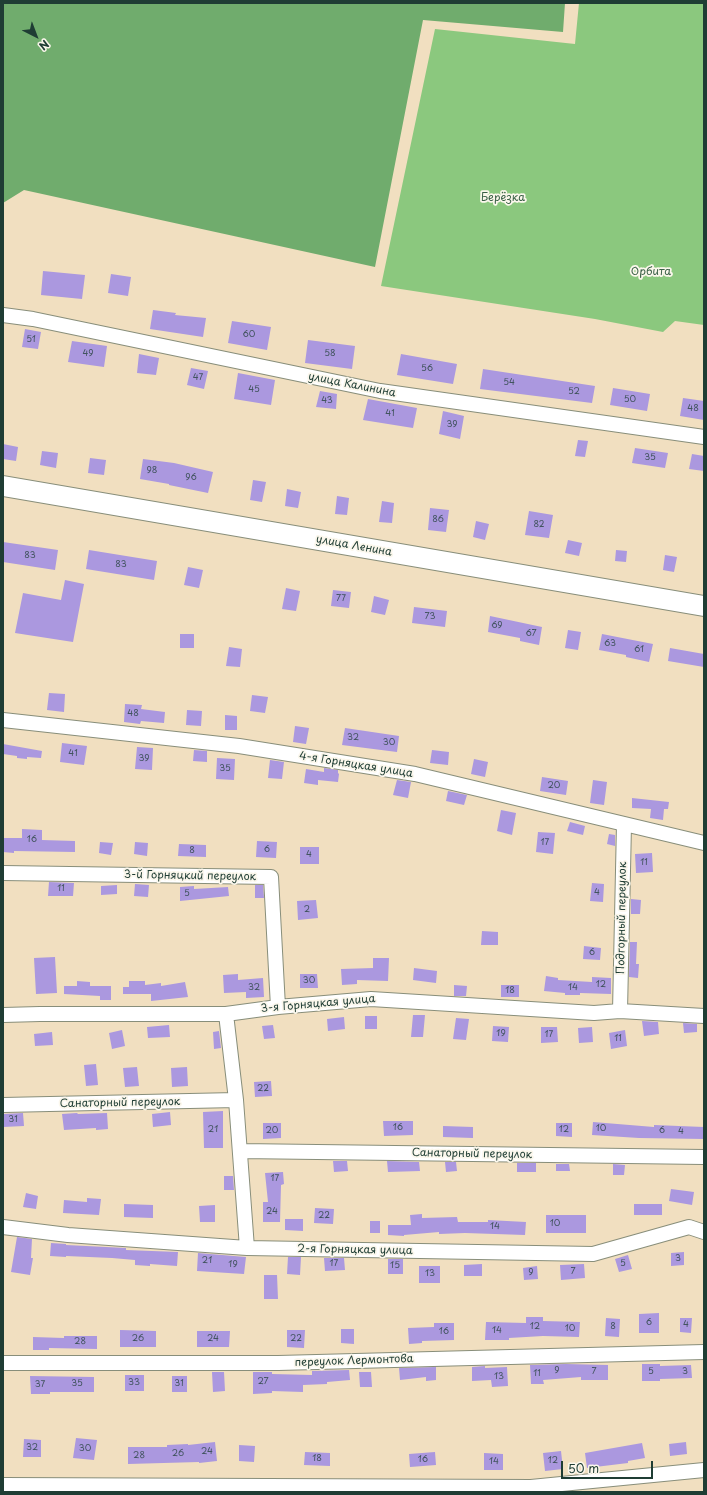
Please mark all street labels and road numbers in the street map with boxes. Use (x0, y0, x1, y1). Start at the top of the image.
street label: улица Калинина (307, 370, 397, 400)
street label: улица Ленина (315, 533, 393, 559)
street label: 4-я Горняцкая улица (298, 749, 414, 781)
street label: Подгорный переулок (614, 862, 630, 974)
street label: 3-й Горняцкий переулок (124, 868, 256, 884)
street label: 3-я Горняцкая улица (260, 992, 376, 1016)
street label: Санаторный переулок (60, 1095, 180, 1111)
street label: Санаторный переулок (412, 1146, 532, 1162)
street label: 2-я Горняцкая улица (297, 1242, 413, 1258)
street label: переулок Лермонтова (294, 1352, 414, 1370)

